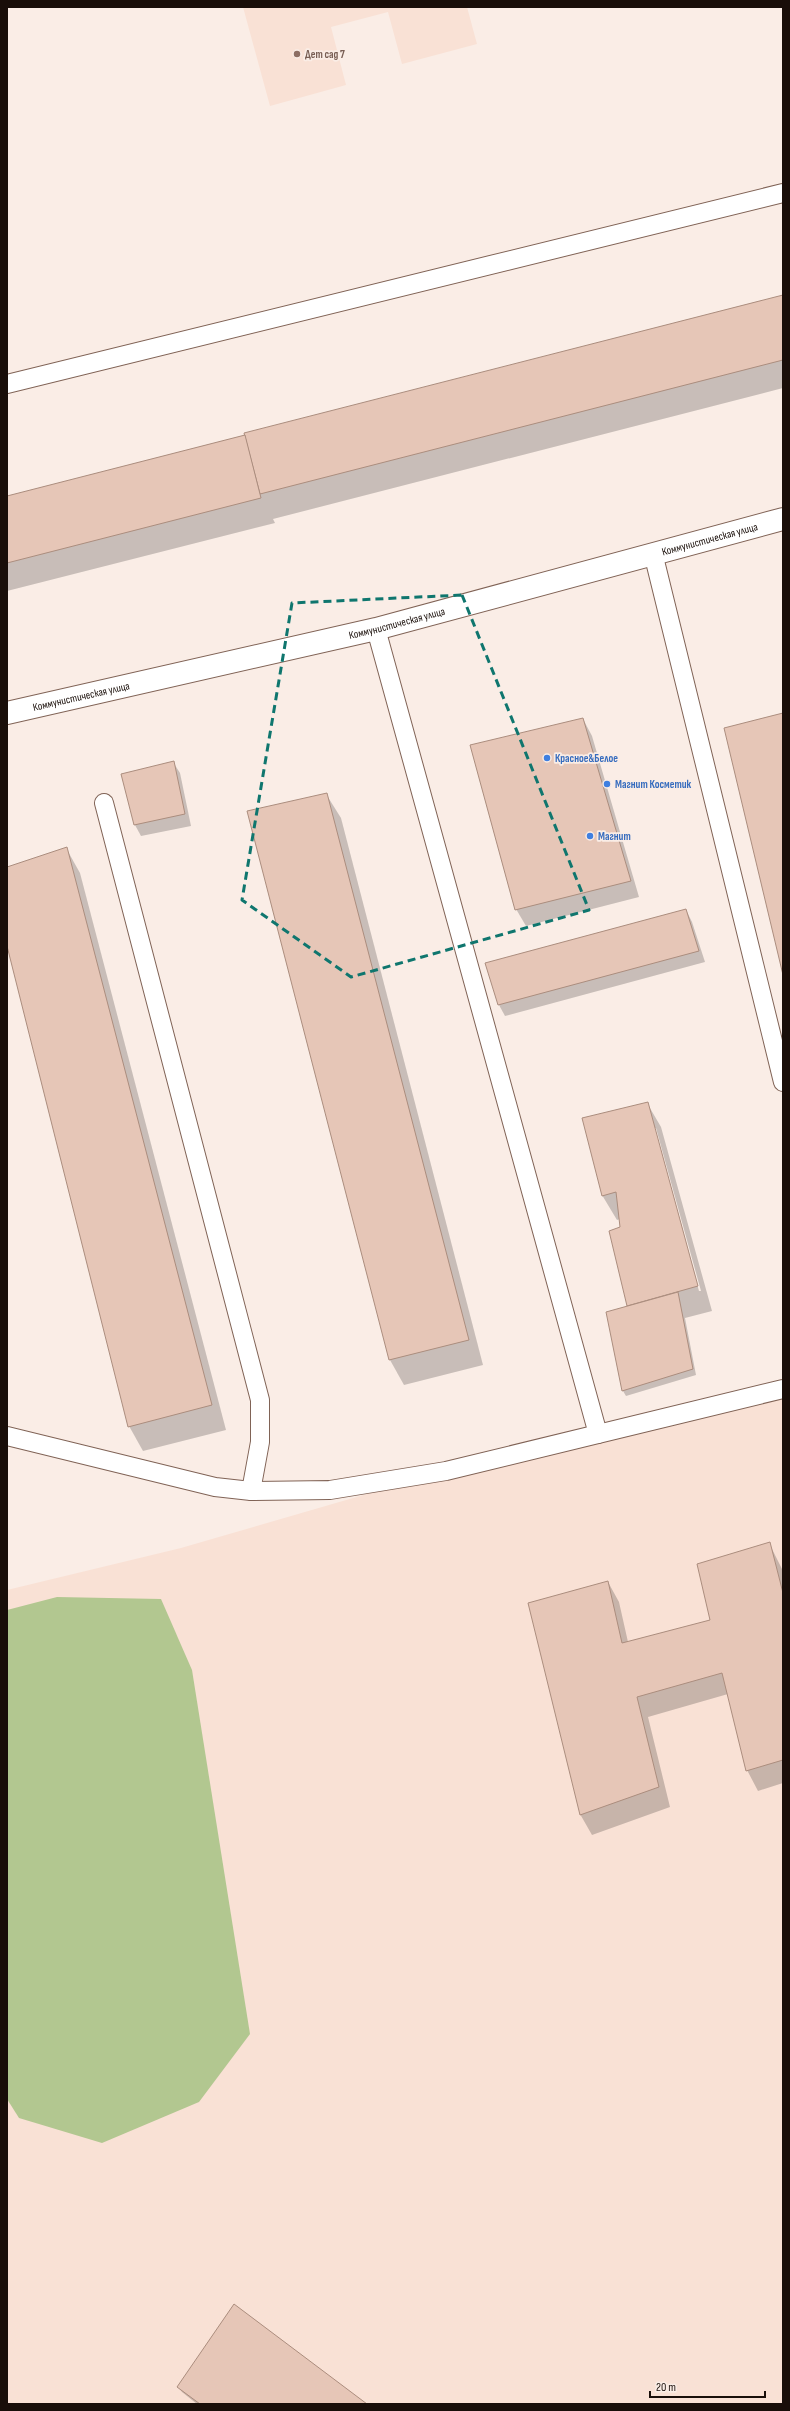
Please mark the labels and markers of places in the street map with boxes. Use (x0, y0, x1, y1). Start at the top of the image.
place label: Дет сад 7 (305, 48, 345, 61)
marker: Дет сад 7 (292, 49, 302, 59)
place label: Красное&Белое (555, 752, 618, 765)
marker: Красное&Белое (542, 753, 552, 763)
place label: Магнит Косметик (615, 778, 692, 791)
marker: Магнит Косметик (602, 779, 612, 789)
place label: Магнит (598, 830, 631, 843)
marker: Магнит (585, 831, 595, 841)

